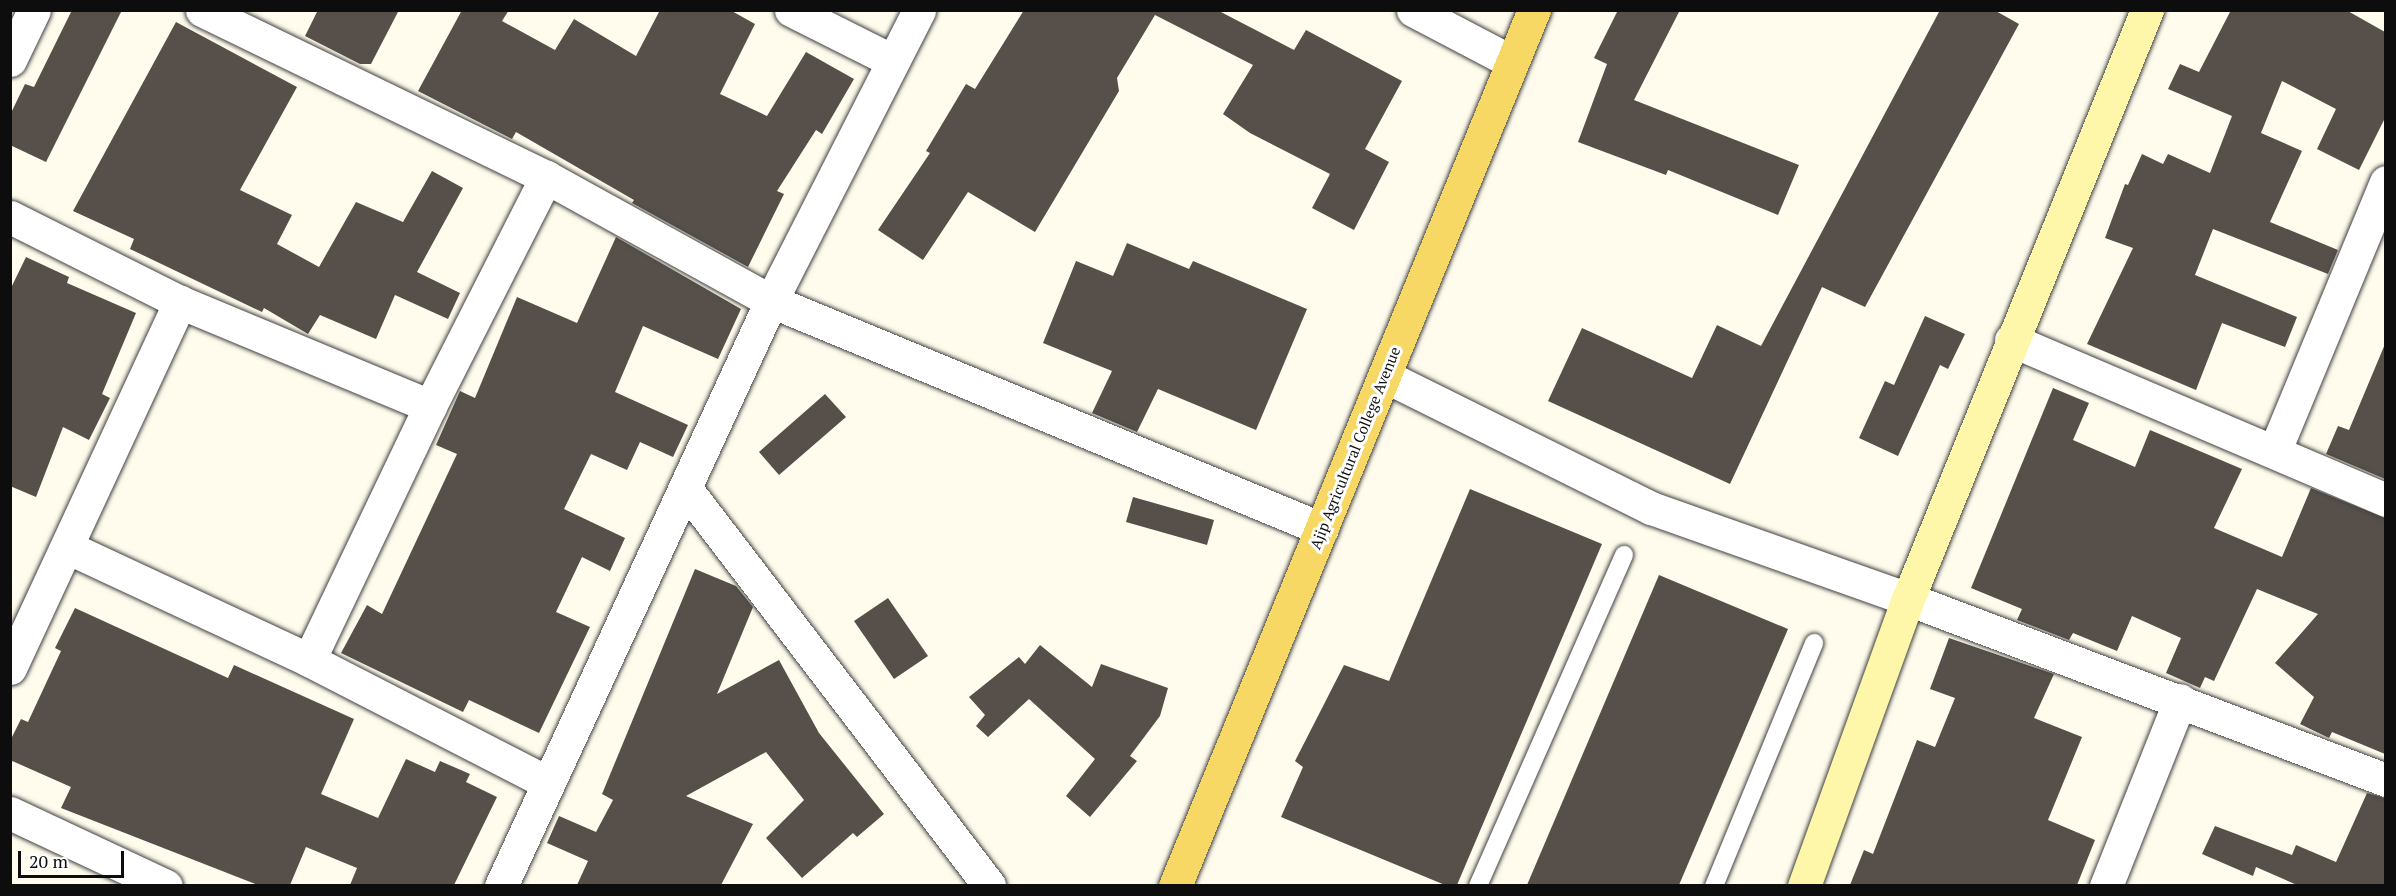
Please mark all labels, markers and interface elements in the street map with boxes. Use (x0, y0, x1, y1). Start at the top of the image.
street label: Ajip Agricultural College Avenue (1306, 344, 1404, 552)
scale bar (21, 839, 128, 877)
text: 20 m (29, 849, 68, 873)

